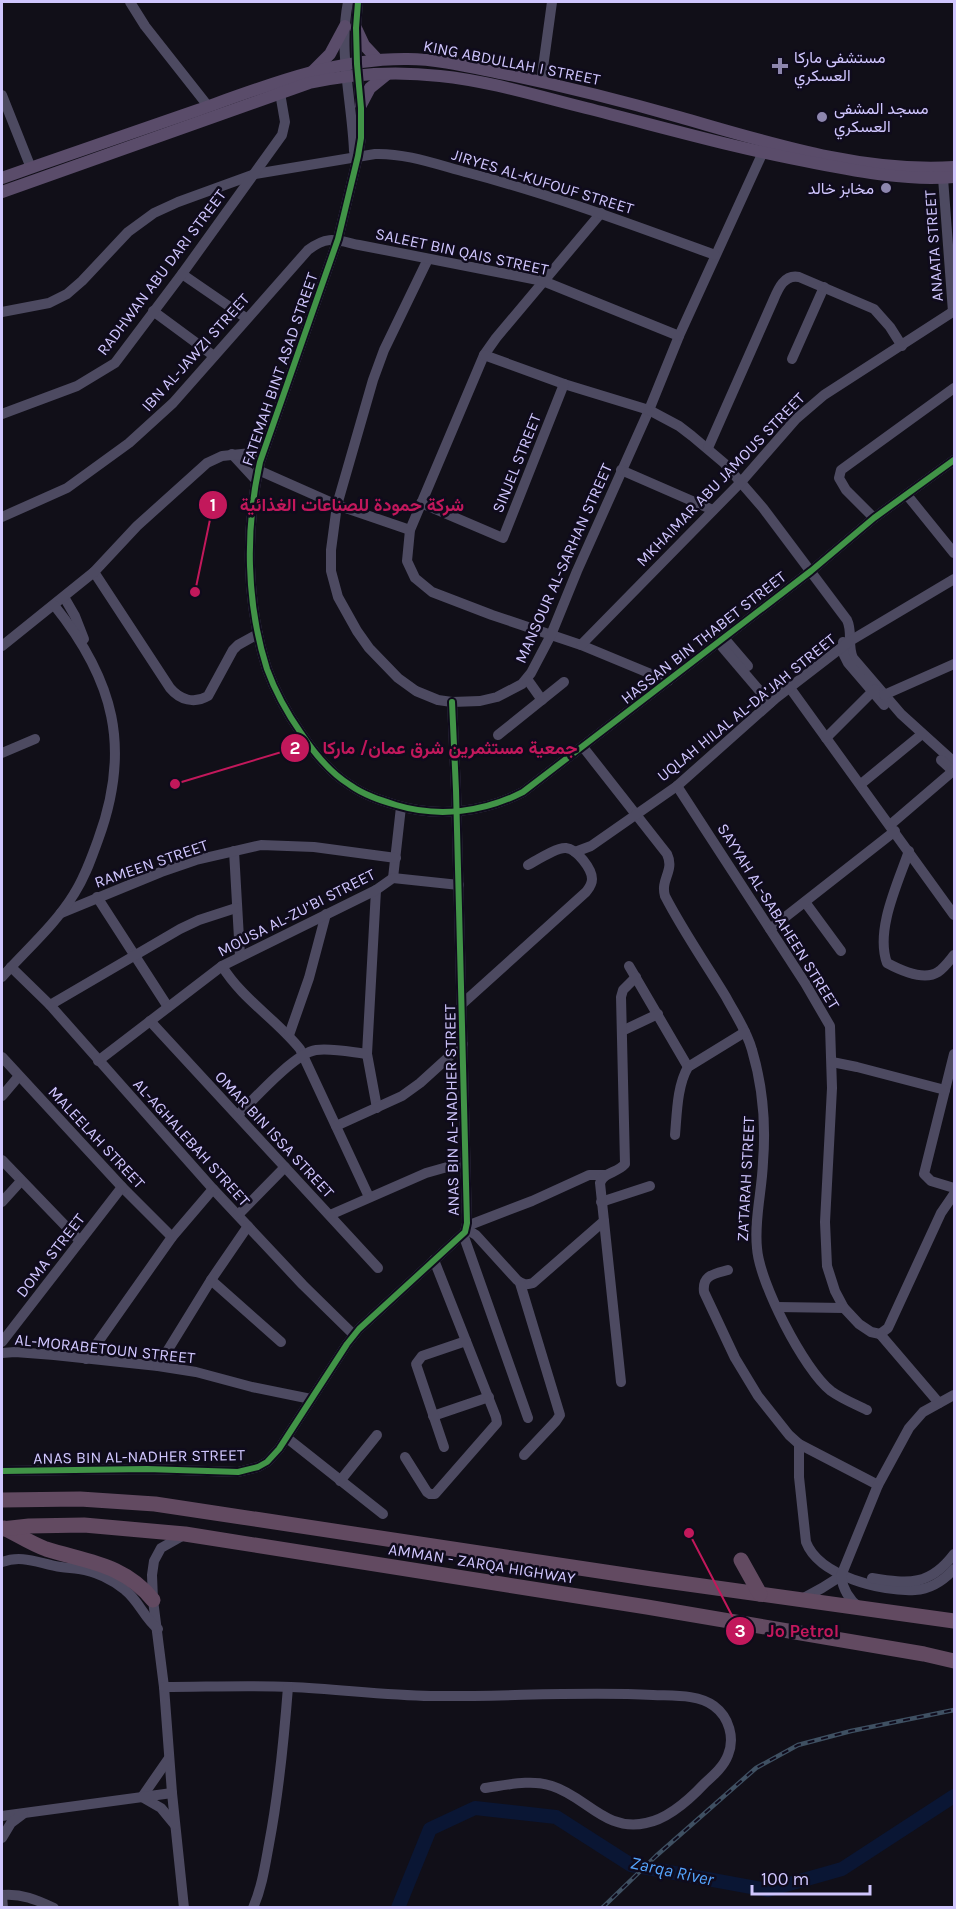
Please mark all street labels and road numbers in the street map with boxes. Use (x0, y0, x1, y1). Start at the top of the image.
street label: KING ABDULLAH I STREET (422, 36, 602, 89)
street label: JIRYES AL-KUFOUF STREET (450, 145, 636, 218)
street label: RADHWAN ABU DARI STREET (93, 186, 230, 359)
street label: ANAATA STREET (920, 190, 947, 302)
street label: SALEET BIN QAIS STREET (374, 224, 550, 279)
street label: FATEMAH BINT ASAD STREET (237, 270, 322, 468)
street label: IBN AL-JAWZI STREET (137, 289, 253, 415)
street label: MKHAIMAR ABU JAMOUS STREET (632, 388, 809, 570)
street label: SINJEL STREET (488, 411, 545, 516)
street label: MANSOUR AL-SARHAN STREET (511, 460, 616, 666)
street label: HASSAN BIN THABET STREET (617, 567, 790, 708)
street label: UQLAH HILAL AL-DA’JAH STREET (653, 629, 839, 785)
street label: SAYYAH AL-SABAHEEN STREET (713, 820, 844, 1013)
street label: RAMEEN STREET (92, 835, 210, 892)
street label: MOUSA AL-ZU’BI STREET (214, 864, 378, 960)
street label: ANAS BIN AL-NADHER STREET (440, 1004, 463, 1216)
street label: OMAR BIN ISSA STREET (211, 1067, 338, 1202)
street label: AL-AGHALEBAH STREET (129, 1075, 254, 1210)
street label: MALEELAH STREET (44, 1082, 149, 1192)
street label: ZA’TARAH STREET (733, 1116, 758, 1242)
street label: DOMA STREET (12, 1210, 89, 1301)
street label: AL-MORABETOUN STREET (14, 1330, 196, 1367)
street label: ANAS BIN AL-NADHER STREET (33, 1445, 245, 1468)
street label: AMMAN - ZARQA HIGHWAY (387, 1539, 577, 1588)

